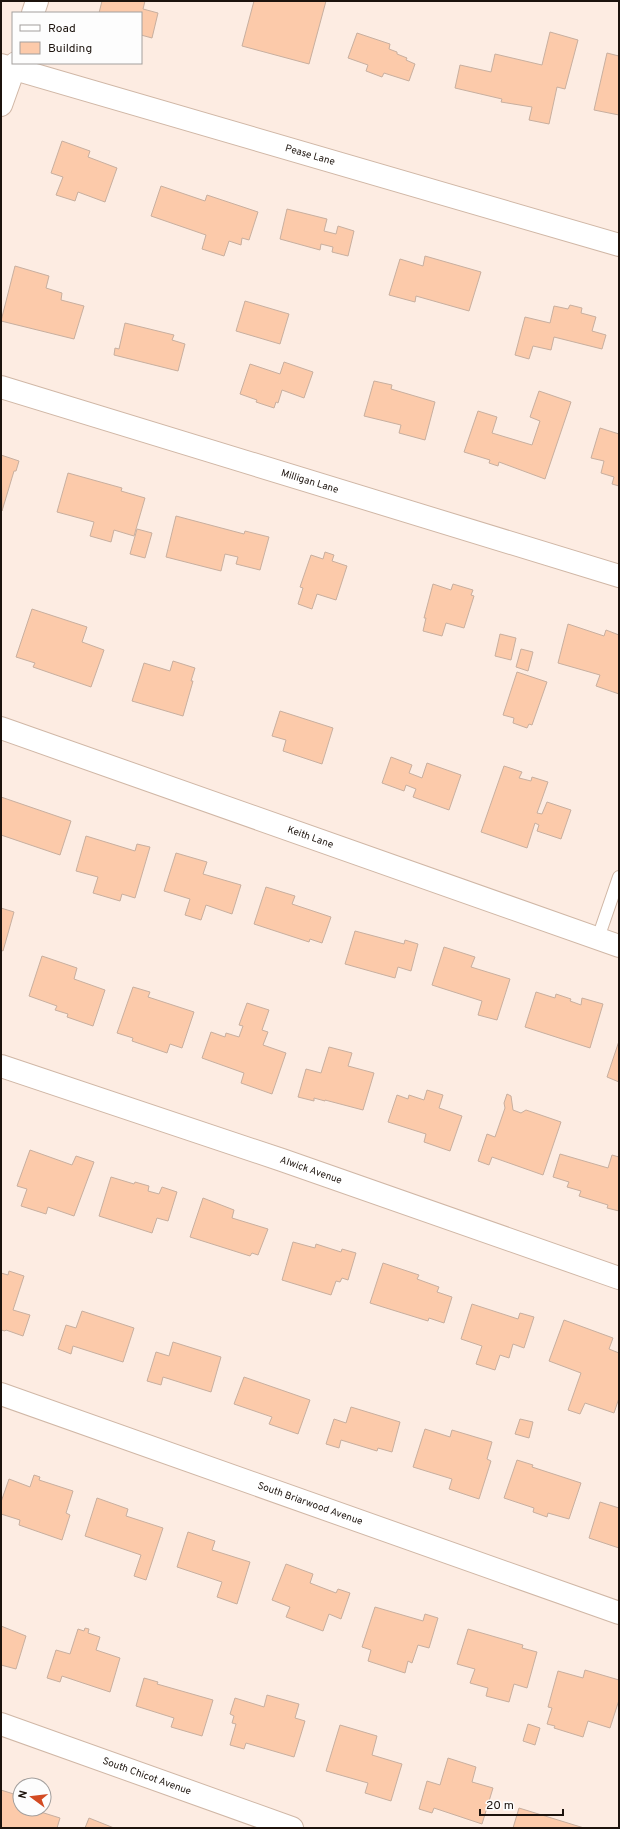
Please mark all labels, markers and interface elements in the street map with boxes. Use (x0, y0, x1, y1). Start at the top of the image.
legend (12, 12, 142, 64)
text: Road (48, 21, 76, 37)
text: Building (48, 41, 92, 57)
street label: Pease Lane (284, 142, 337, 168)
street label: Milligan Lane (279, 467, 340, 496)
street label: Keith Lane (286, 823, 335, 851)
street label: Alwick Avenue (278, 1153, 344, 1187)
street label: South Briarwood Avenue (256, 1479, 364, 1528)
street label: South Chicot Avenue (101, 1754, 193, 1798)
north arrow (12, 1777, 52, 1817)
text: N (16, 1789, 31, 1800)
scale bar (480, 1791, 563, 1817)
text: 20 m (486, 1798, 514, 1814)

